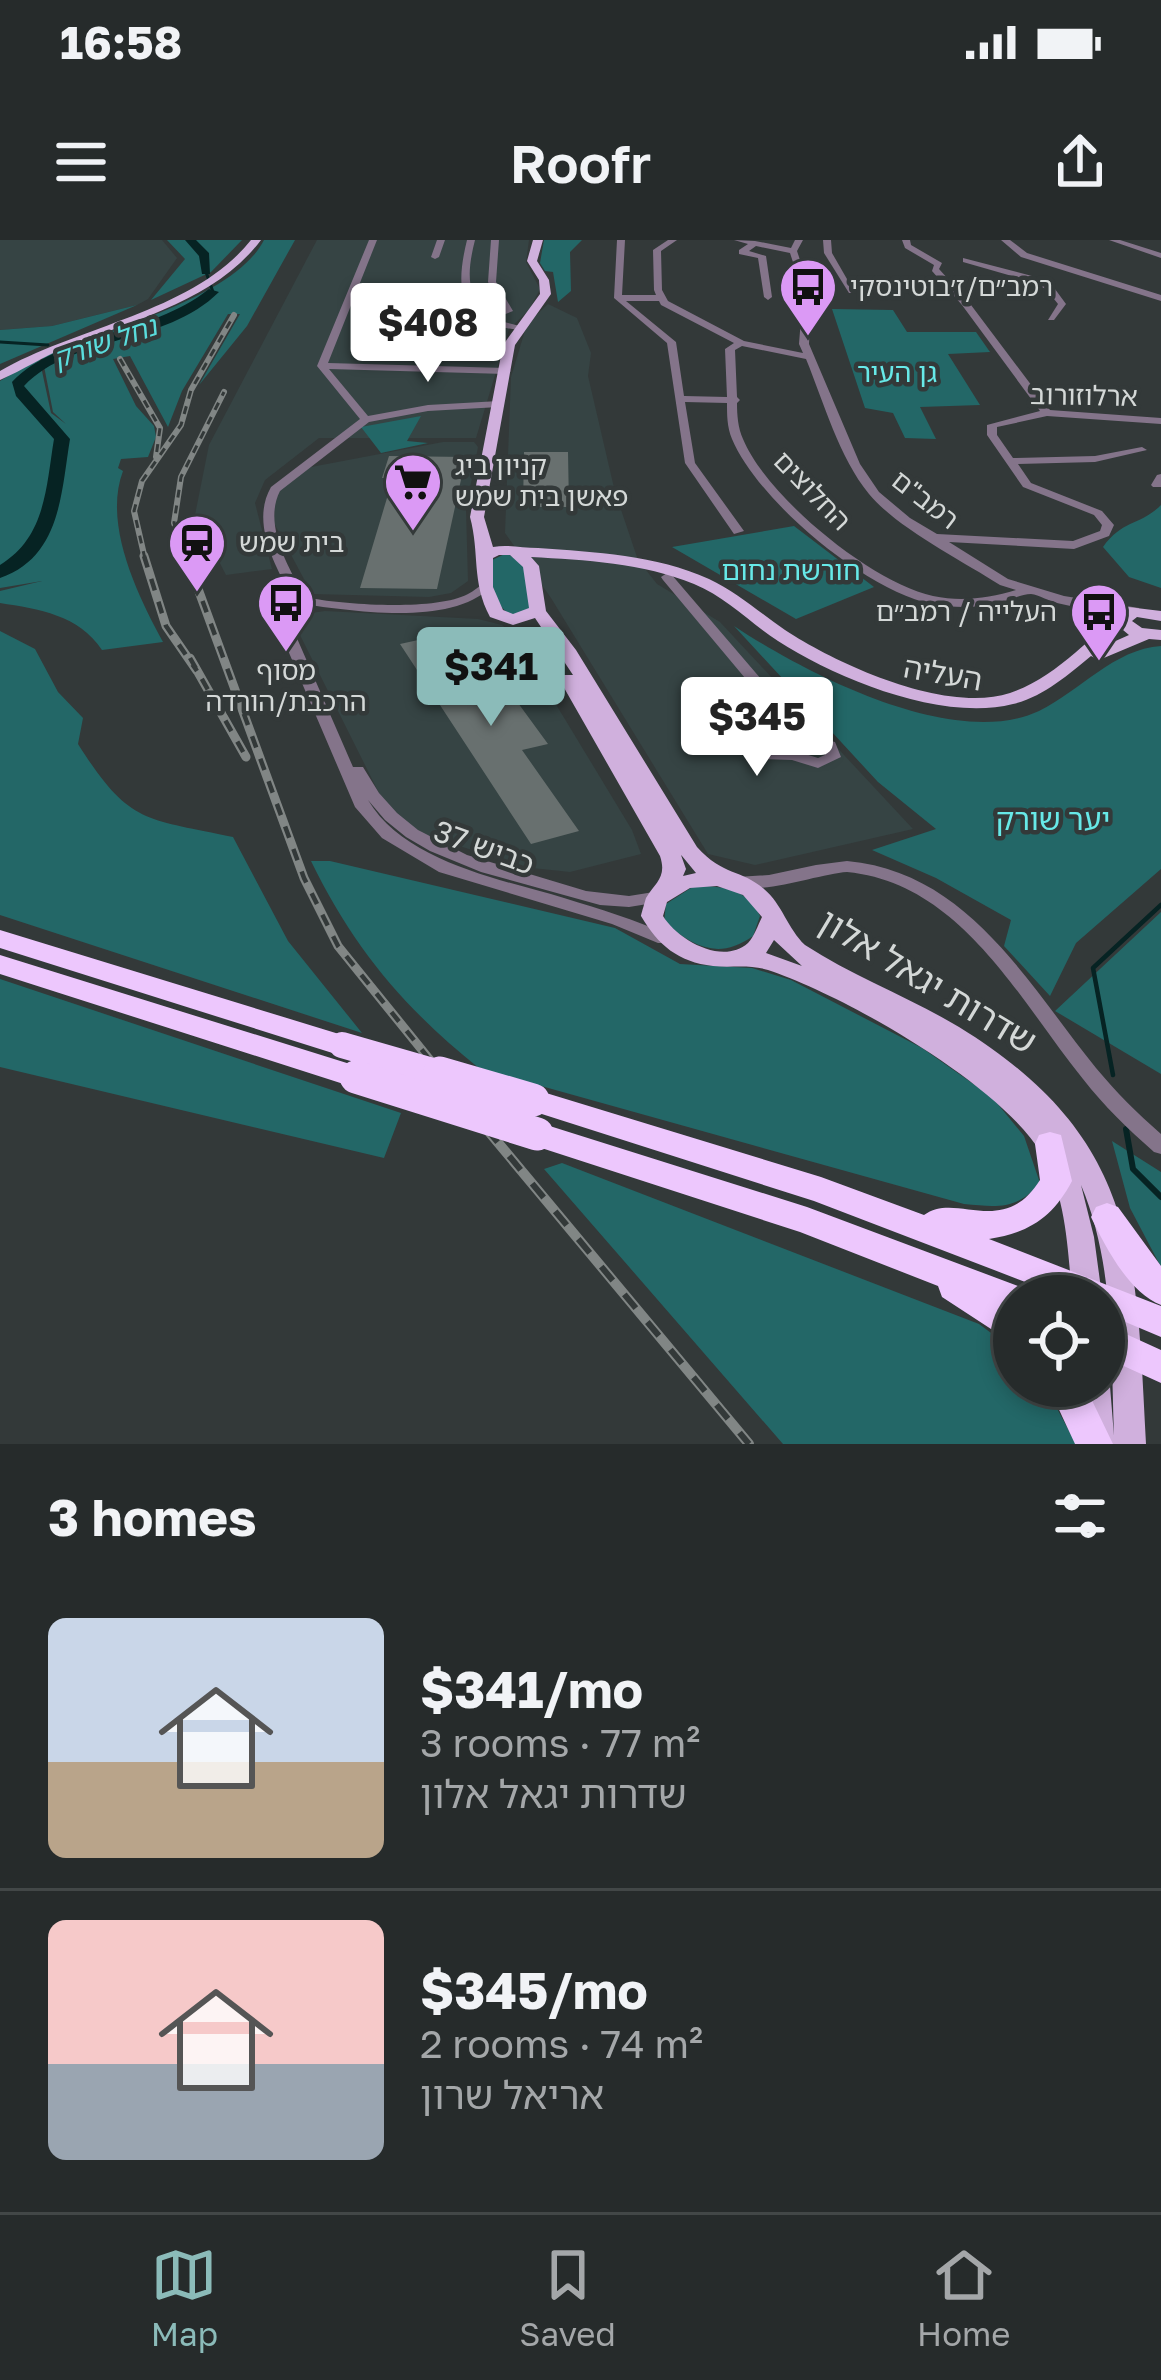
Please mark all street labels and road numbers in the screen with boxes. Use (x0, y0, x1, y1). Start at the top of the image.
street label: ארלוזורוב (1030, 378, 1138, 412)
street label: החלוצים (767, 444, 858, 536)
street label: רמב"ם (886, 463, 965, 535)
street label: העליה (901, 648, 985, 698)
street label: כביש 37 (429, 812, 540, 882)
street label: שדרות יגאל אלון (812, 899, 1045, 1062)

